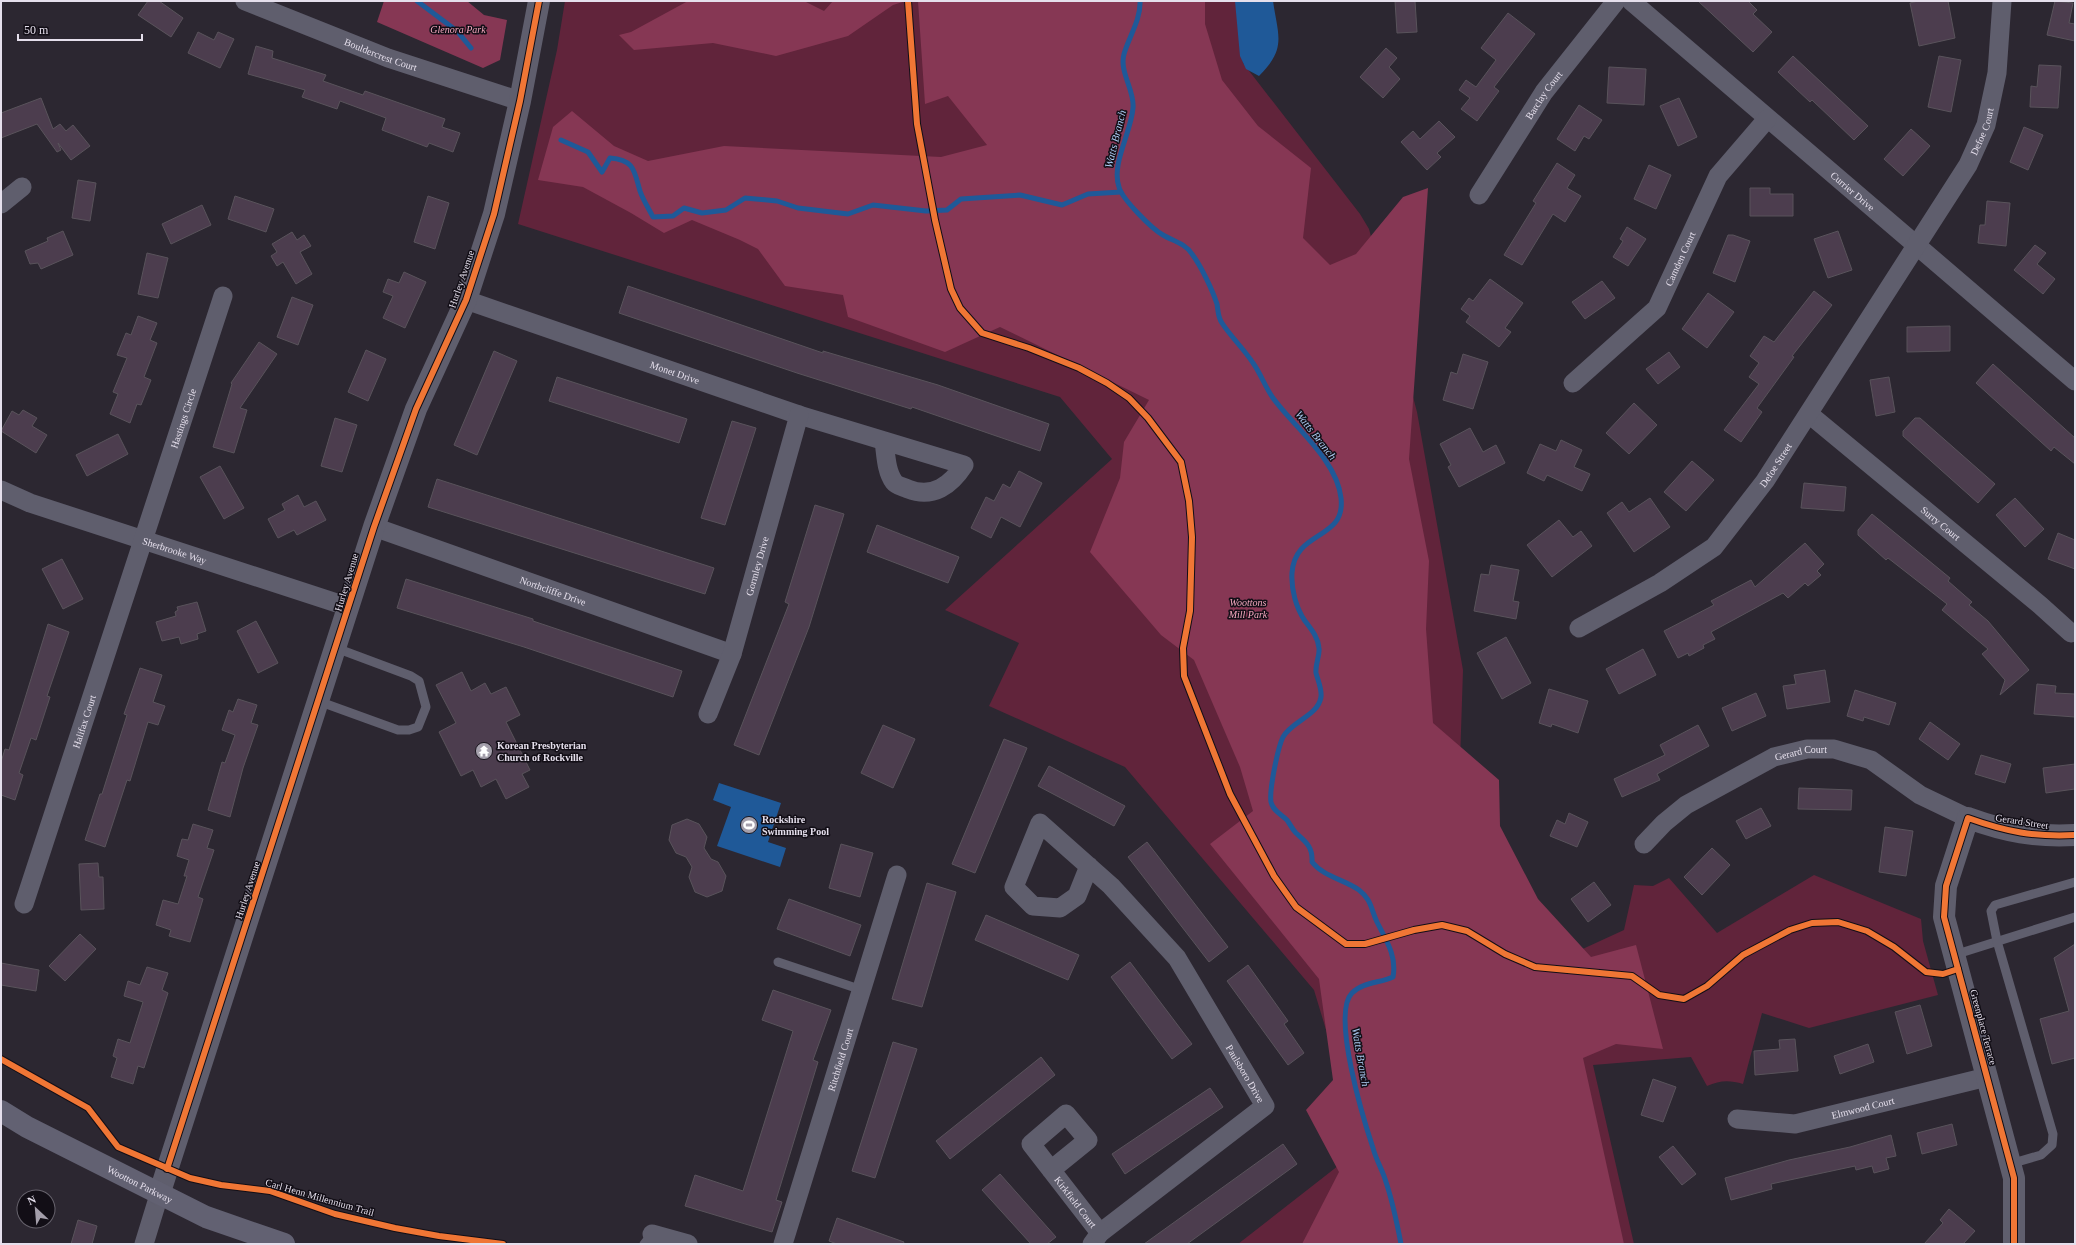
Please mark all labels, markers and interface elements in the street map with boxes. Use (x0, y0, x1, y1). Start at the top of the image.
scale bar (18, 16, 142, 42)
text: 50 m (24, 23, 49, 37)
park label: Glenora Park (430, 24, 486, 35)
street label: Bouldercrest Court (343, 36, 419, 73)
street label: Barclay Court (1523, 69, 1565, 121)
street label: Defoe Court (1968, 107, 1996, 157)
water label: Watts Branch (1102, 108, 1128, 169)
street label: Currier Drive (1828, 169, 1877, 213)
street label: Camden Court (1663, 230, 1698, 288)
street label: Hurley Avenue (446, 248, 477, 309)
street label: Monet Drive (649, 359, 701, 386)
street label: Hastings Circle (169, 387, 198, 450)
water label: Watts Branch (1293, 408, 1339, 462)
street label: Defoe Street (1757, 441, 1794, 490)
street label: Surry Court (1919, 504, 1962, 543)
street label: Sherbrooke Way (141, 535, 208, 566)
street label: Gormley Drive (744, 535, 771, 597)
street label: Hurley Avenue (332, 551, 361, 612)
street label: Northcliffe Drive (518, 574, 588, 608)
park label: Woottons Mill Park (1228, 597, 1268, 620)
street label: Halifax Court (70, 693, 98, 750)
place label: Korean Presbyterian Church of Rockville (497, 740, 587, 763)
temple icon: Korean Presbyterian Church of Rockville (474, 741, 494, 761)
street label: Gerard Court (1774, 744, 1827, 763)
street label: Gerard Street (1995, 812, 2049, 831)
place label: Rockshire Swimming Pool (762, 814, 829, 837)
sports icon: Rockshire Swimming Pool (739, 815, 759, 835)
street label: Hurley Avenue (233, 859, 262, 920)
street label: Greenplace Terrace (1968, 988, 1999, 1067)
street label: Ritchfield Court (826, 1027, 855, 1093)
water label: Watts Branch (1350, 1027, 1372, 1088)
street label: Paulsboro Drive (1224, 1043, 1267, 1105)
street label: Elmwood Court (1830, 1095, 1896, 1121)
street label: Wootton Parkway (105, 1163, 174, 1205)
street label: Kirkfield Court (1052, 1174, 1099, 1230)
street label: Carl Henn Millennium Trail (264, 1177, 376, 1218)
north arrow (16, 1189, 56, 1229)
text: N (25, 1193, 38, 1207)

